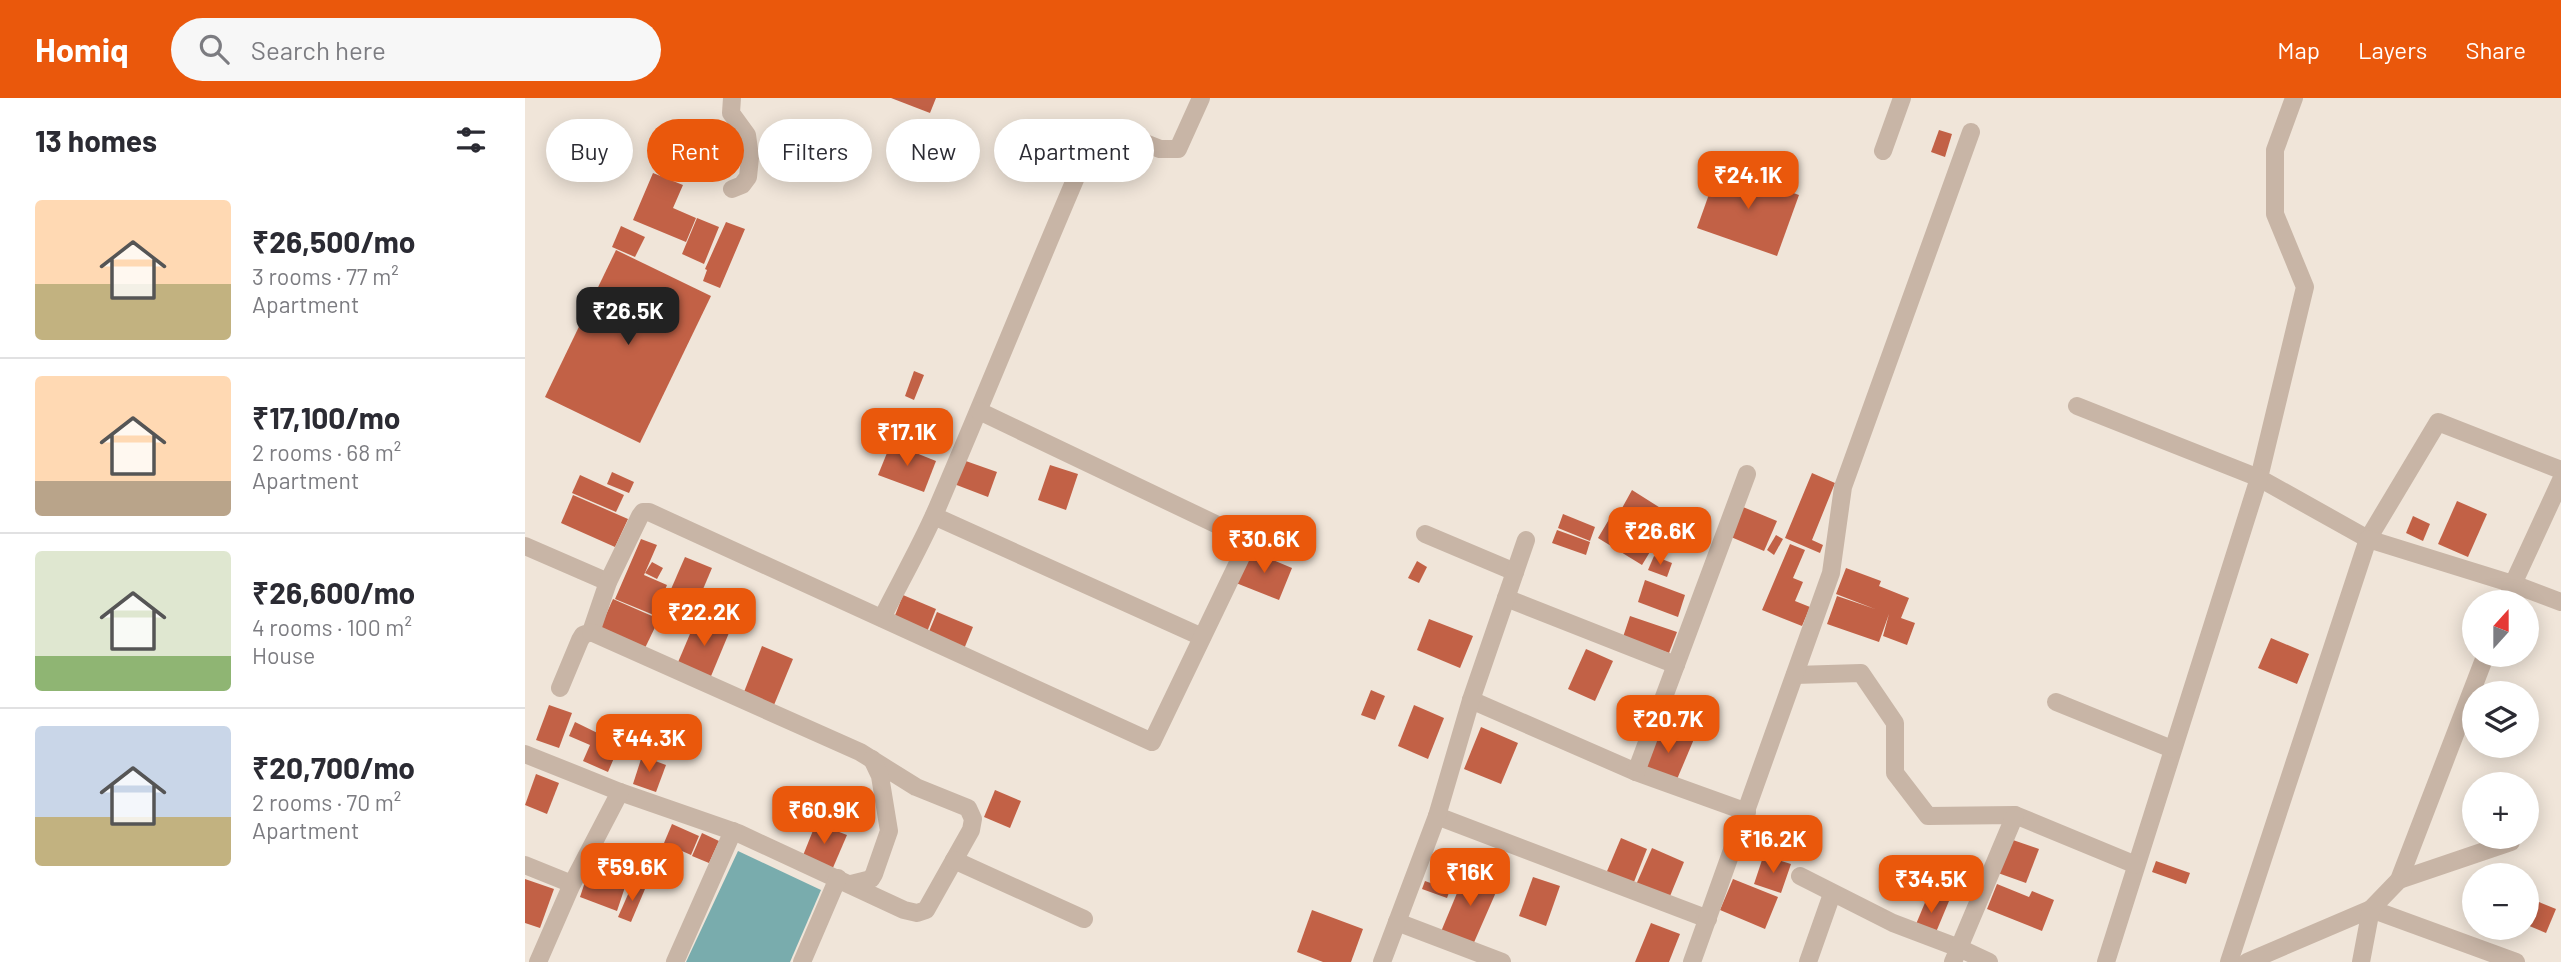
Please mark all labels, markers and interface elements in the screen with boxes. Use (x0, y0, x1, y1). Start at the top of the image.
search box (171, 18, 661, 81)
text: Homiq (35, 29, 129, 69)
icon: search (195, 30, 233, 68)
text: Search here (251, 34, 386, 65)
text: Map (2277, 35, 2320, 64)
text: Layers (2358, 35, 2427, 64)
text: Share (2465, 35, 2526, 64)
chip: Buy (546, 119, 633, 182)
chip: Rent (647, 119, 744, 182)
chip: Filters (758, 119, 872, 182)
chip: New (886, 119, 980, 182)
chip: Apartment (994, 119, 1154, 182)
icon: filters (452, 121, 490, 159)
text: 13 homes (35, 122, 157, 158)
pin: ₹24.1K (1691, 152, 1805, 211)
text: ₹24.1K (1714, 160, 1782, 188)
text: ₹26,500/mo (252, 223, 415, 259)
icon: home (91, 228, 175, 312)
text: 3 rooms · 77 m² (252, 262, 399, 290)
pin: ₹26.5K (571, 288, 685, 347)
text: Apartment (252, 290, 359, 318)
text: ₹26.5K (592, 296, 664, 324)
text: ₹17,100/mo (252, 399, 400, 435)
icon: home (91, 404, 175, 488)
pin: ₹17.1K (850, 408, 964, 468)
text: ₹17.1K (877, 417, 937, 445)
text: 2 rooms · 68 m² (252, 438, 401, 466)
text: Apartment (252, 466, 359, 494)
pin: ₹26.6K (1603, 508, 1717, 567)
pin: ₹30.6K (1207, 516, 1321, 575)
text: ₹26.6K (1624, 516, 1696, 544)
text: ₹30.6K (1228, 524, 1300, 552)
text: ₹26,600/mo (252, 574, 415, 610)
icon: home (91, 579, 175, 663)
pin: ₹22.2K (647, 588, 761, 648)
north arrow (2462, 590, 2539, 667)
map controls (2462, 590, 2539, 940)
text: ₹22.2K (668, 597, 740, 625)
text: 4 rooms · 100 m² (252, 613, 412, 641)
text: House (252, 641, 315, 669)
button: layers (2462, 681, 2539, 758)
pin: ₹20.7K (1611, 696, 1725, 755)
text: ₹20.7K (1632, 704, 1704, 732)
pin: ₹44.3K (592, 714, 706, 774)
text: ₹44.3K (612, 723, 686, 751)
text: ₹20,700/mo (252, 749, 415, 785)
icon: home (91, 754, 175, 838)
button: + (2462, 772, 2539, 849)
pin: ₹60.9K (767, 786, 881, 846)
text: 2 rooms · 70 m² (252, 788, 401, 816)
text: ₹60.9K (788, 795, 860, 823)
text: Apartment (252, 816, 359, 844)
pin: ₹16.2K (1716, 816, 1830, 875)
text: ₹16.2K (1739, 824, 1807, 852)
pin: ₹59.6K (575, 844, 689, 903)
pin: ₹16K (1429, 848, 1511, 908)
text: ₹59.6K (597, 852, 667, 880)
pin: ₹34.5K (1874, 856, 1988, 915)
text: ₹16K (1446, 857, 1494, 885)
button: − (2462, 863, 2539, 940)
text: ₹34.5K (1895, 864, 1967, 892)

